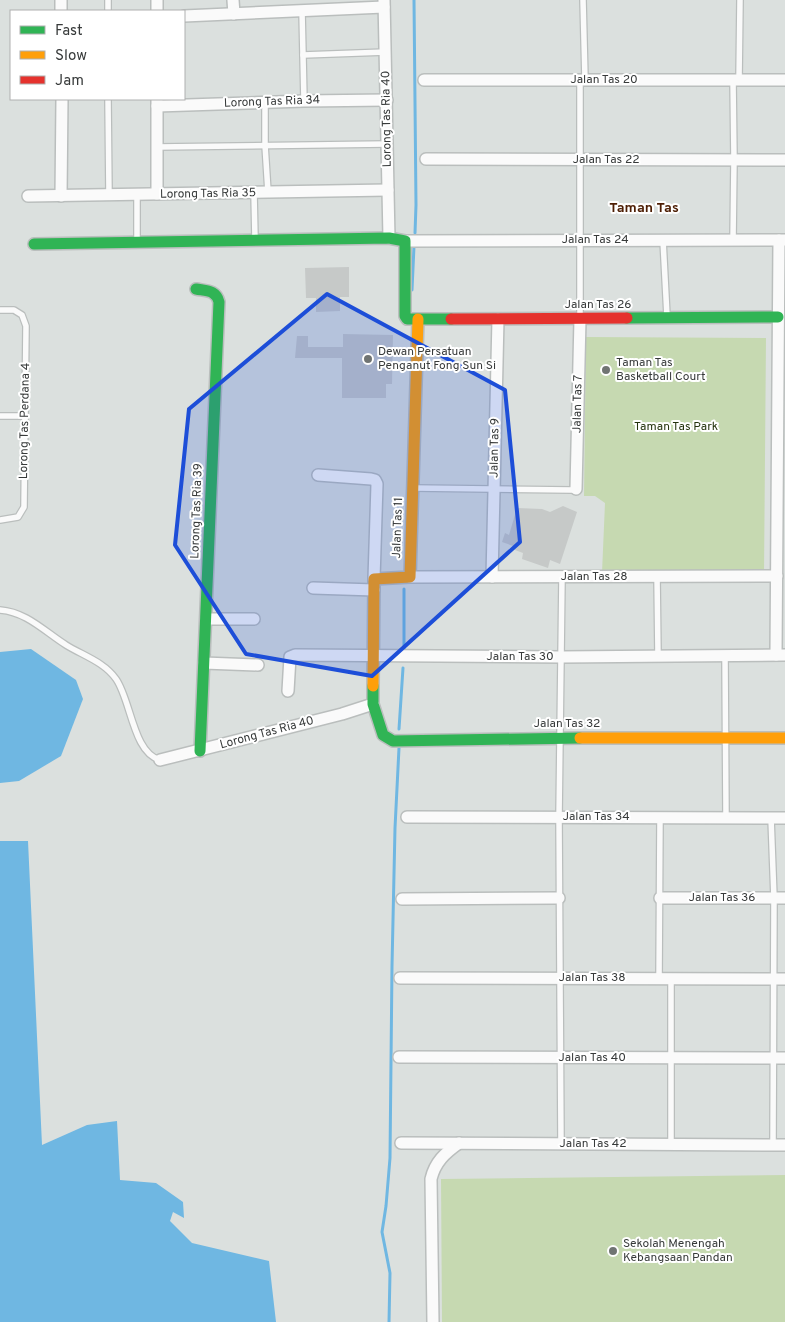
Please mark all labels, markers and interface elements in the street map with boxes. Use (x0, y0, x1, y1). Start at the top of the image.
legend (10, 10, 185, 100)
text: Fast (55, 22, 83, 41)
text: Slow (55, 47, 87, 66)
street label: Lorong Tas Ria 40 (378, 71, 396, 167)
text: Jam (55, 72, 84, 91)
street label: Jalan Tas 20 (570, 72, 638, 88)
street label: Lorong Tas Ria 34 (224, 92, 320, 112)
street label: Jalan Tas 22 (572, 152, 640, 168)
street label: Lorong Tas Ria 35 (160, 185, 256, 203)
district label: Taman Tas (609, 200, 679, 217)
street label: Jalan Tas 24 (561, 232, 629, 248)
street label: Jalan Tas 26 (564, 297, 632, 313)
place label: Dewan Persatuan Penganut Fong Sun Si (378, 344, 496, 374)
marker: Dewan Persatuan Penganut Fong Sun Si (362, 353, 374, 365)
place label: Taman Tas Basketball Court (616, 355, 706, 385)
street label: Lorong Tas Perdana 4 (16, 363, 34, 479)
marker: Taman Tas Basketball Court (600, 364, 612, 376)
street label: Jalan Tas 7 (569, 375, 587, 433)
street label: Jalan Tas 9 (486, 418, 504, 478)
park label: Taman Tas Park (634, 419, 718, 435)
street label: Lorong Tas Ria 39 (187, 463, 207, 559)
street label: Jalan Tas 11 (389, 497, 407, 559)
street label: Jalan Tas 28 (560, 569, 628, 585)
street label: Jalan Tas 30 (486, 649, 554, 665)
street label: Lorong Tas Ria 40 (218, 713, 316, 753)
street label: Jalan Tas 32 (534, 716, 600, 732)
street label: Jalan Tas 34 (562, 809, 630, 825)
street label: Jalan Tas 36 (689, 890, 755, 906)
street label: Jalan Tas 38 (558, 970, 626, 986)
street label: Jalan Tas 40 (558, 1050, 626, 1066)
street label: Jalan Tas 42 (559, 1136, 627, 1152)
place label: Sekolah Menengah Kebangsaan Pandan (623, 1236, 733, 1266)
marker: Sekolah Menengah Kebangsaan Pandan (607, 1245, 619, 1257)

